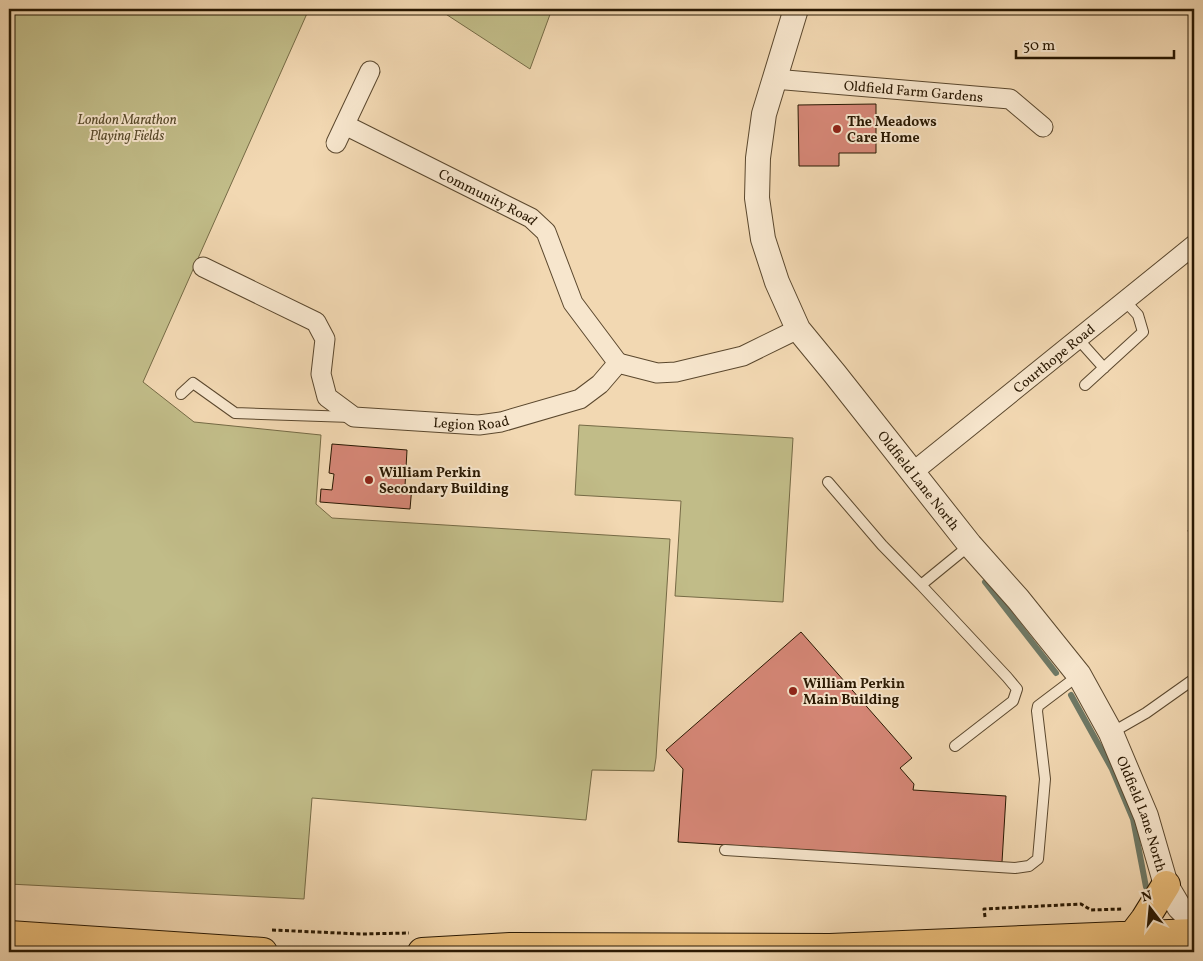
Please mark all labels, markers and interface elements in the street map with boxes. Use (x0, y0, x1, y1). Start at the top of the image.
scale bar (1016, 28, 1173, 60)
text: 50 m (1023, 36, 1055, 57)
street label: Oldfield Farm Gardens (843, 77, 984, 108)
park label: London Marathon Playing Fields (77, 111, 177, 146)
place label: The Meadows Care Home (847, 113, 937, 148)
marker: The Meadows Care Home (831, 123, 843, 135)
street label: Community Road (435, 165, 541, 230)
street label: Courthope Road (1010, 320, 1100, 398)
street label: Legion Road (433, 412, 512, 436)
street label: Oldfield Lane North (872, 427, 963, 535)
place label: William Perkin Secondary Building (379, 464, 509, 499)
marker: William Perkin Secondary Building (363, 474, 375, 486)
place label: William Perkin Main Building (803, 675, 905, 710)
marker: William Perkin Main Building (787, 685, 799, 697)
street label: Oldfield Lane North (1111, 753, 1170, 874)
north arrow (1126, 884, 1176, 934)
text: N (1139, 886, 1154, 907)

